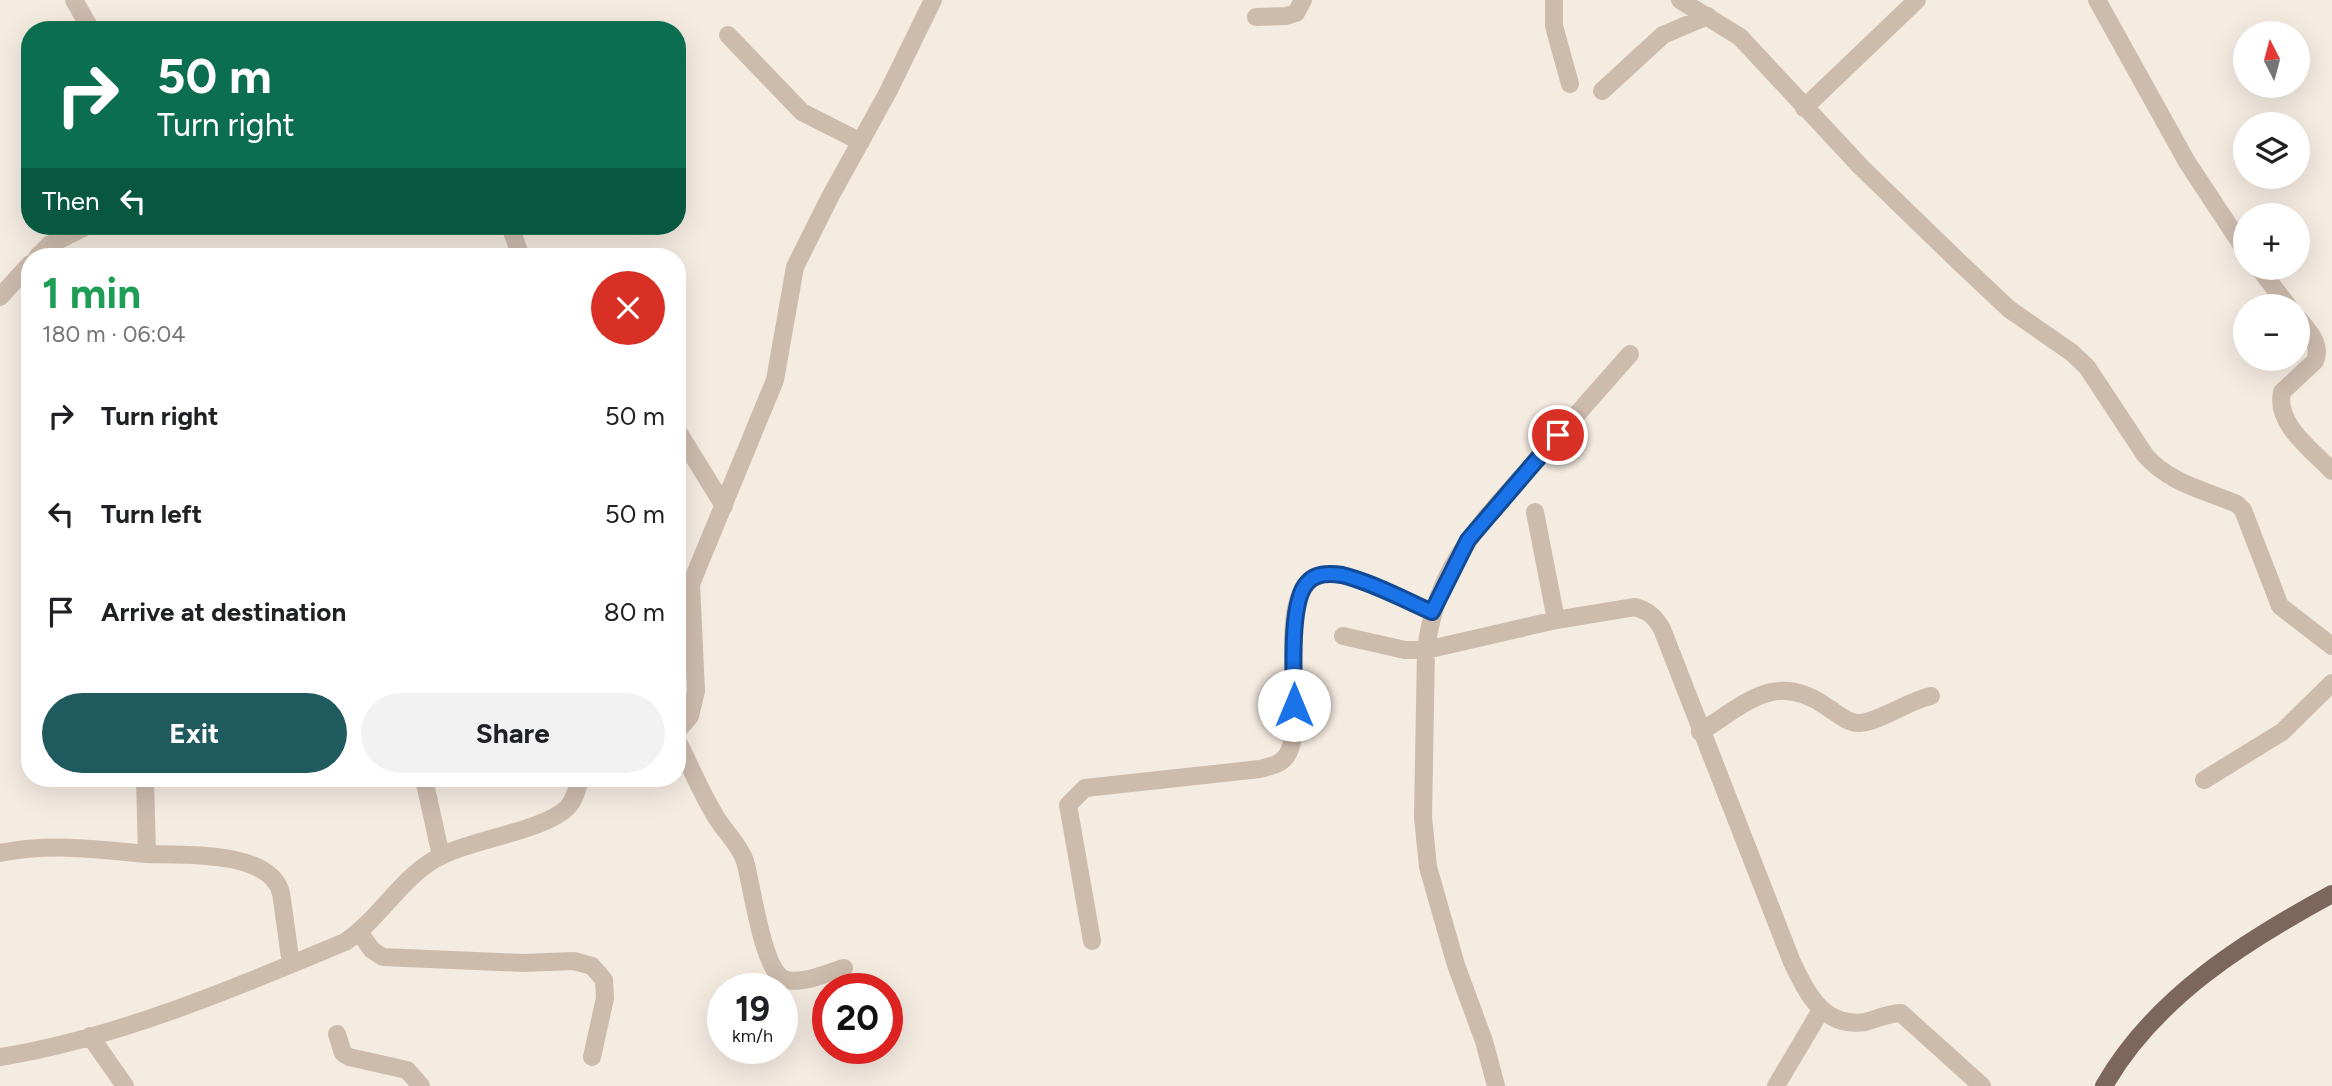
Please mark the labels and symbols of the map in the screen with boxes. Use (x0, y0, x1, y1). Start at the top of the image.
north arrow (2233, 21, 2310, 98)
pin (1528, 405, 1588, 465)
position arrow (1257, 668, 1331, 742)
speed limit sign: 20 (812, 973, 903, 1064)

